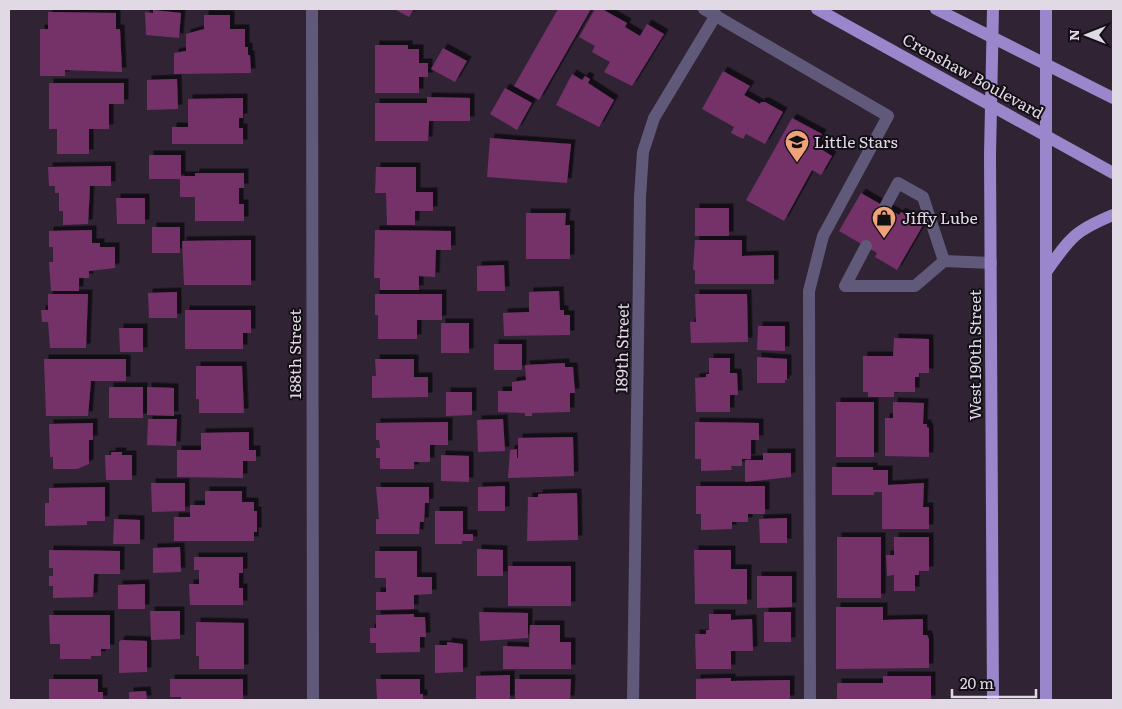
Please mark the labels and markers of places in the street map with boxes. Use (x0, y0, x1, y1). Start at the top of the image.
school or university icon: Little Stars (784, 129, 810, 163)
place label: Little Stars (814, 129, 898, 153)
shop icon: Jiffy Lube (871, 205, 897, 239)
place label: Jiffy Lube (902, 205, 978, 229)

